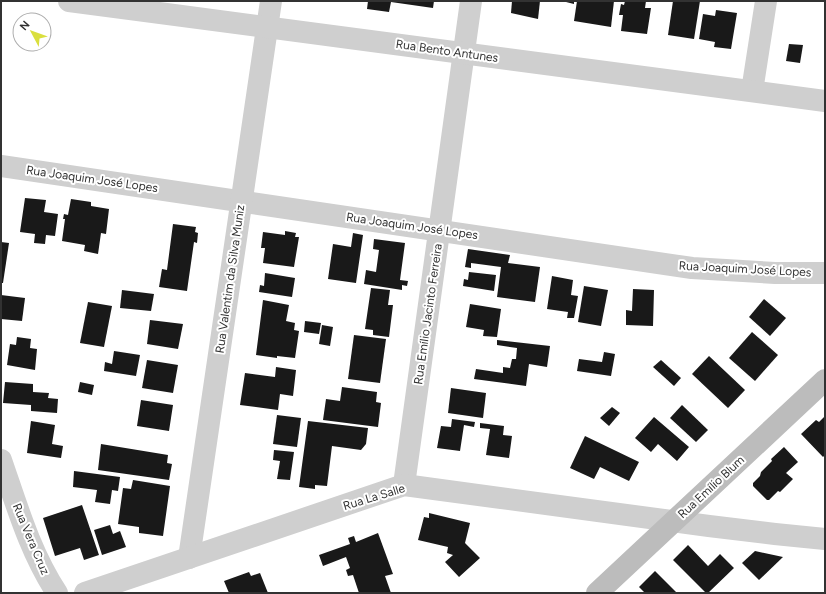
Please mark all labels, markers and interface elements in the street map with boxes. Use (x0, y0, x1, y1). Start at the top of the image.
north arrow (12, 12, 52, 52)
text: N (17, 18, 33, 33)
street label: Rua Bento Antunes (395, 37, 499, 65)
street label: Rua Joaquim José Lopes (25, 163, 159, 195)
street label: Rua Valentim da Silva Muniz (213, 204, 247, 354)
street label: Rua Joaquim José Lopes (345, 210, 479, 242)
street label: Rua Emílio Jacinto Ferreira (411, 243, 445, 385)
street label: Rua Joaquim José Lopes (678, 259, 812, 279)
street label: Rua Emílio Blum (675, 453, 747, 521)
street label: Rua La Salle (341, 481, 407, 513)
street label: Rua Vera Cruz (10, 501, 52, 577)

